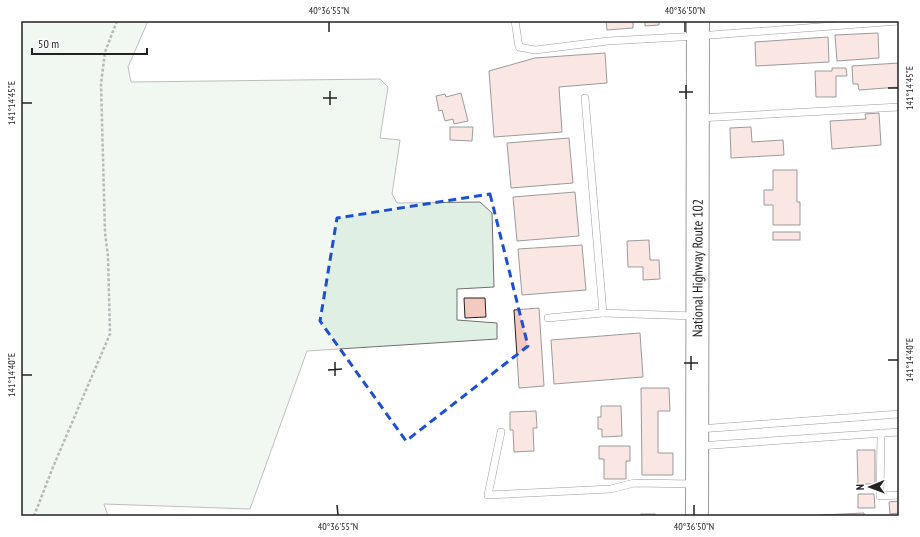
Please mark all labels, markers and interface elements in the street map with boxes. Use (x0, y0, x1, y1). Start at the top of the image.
text: 40°36'55"N (309, 4, 349, 17)
text: 40°36'50"N (665, 4, 705, 17)
scale bar (32, 30, 147, 56)
text: 50 m (38, 36, 59, 51)
text: 141°14'45"E (903, 66, 916, 110)
text: 141°14'45"E (5, 81, 18, 125)
street label: National Highway Route 102 (688, 199, 707, 337)
text: 141°14'40"E (903, 338, 916, 382)
text: 141°14'40"E (5, 353, 18, 397)
north arrow (850, 467, 890, 507)
text: N (853, 484, 867, 490)
text: 40°36'55"N (318, 520, 358, 533)
text: 40°36'50"N (674, 520, 714, 533)

